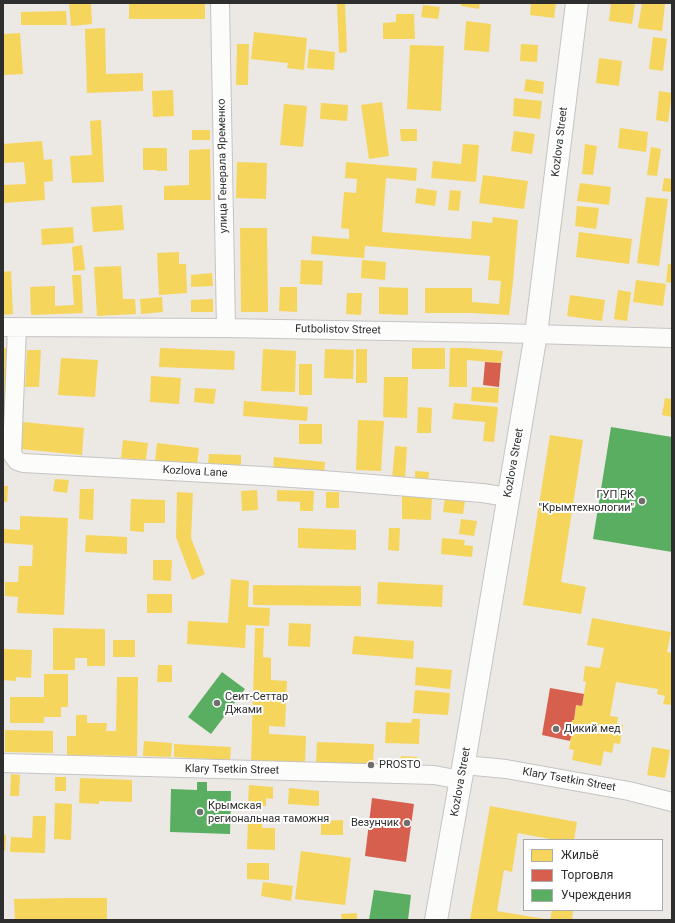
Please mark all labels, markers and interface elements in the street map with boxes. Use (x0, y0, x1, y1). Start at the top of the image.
street label: улица Генерала Яременко (215, 99, 231, 233)
street label: Kozlova Street (549, 106, 571, 178)
street label: Futbolistov Street (295, 323, 381, 337)
street label: Kozlova Street (501, 427, 527, 499)
street label: Kozlova Lane (162, 464, 228, 480)
place label: ГУП РК "Крымтехнологии" (539, 488, 634, 514)
marker: ГУП РК "Крымтехнологии" (637, 496, 647, 506)
place label: Сеит-Сеттар Джами (225, 690, 288, 716)
marker: Сеит-Сеттар Джами (212, 698, 222, 708)
place label: Дикий мед (564, 722, 621, 736)
marker: Дикий мед (551, 724, 561, 734)
street label: Kozlova Street (448, 746, 474, 818)
place label: PROSTO (379, 758, 421, 772)
marker: PROSTO (366, 760, 376, 770)
street label: Klary Tsetkin Street (185, 763, 279, 777)
street label: Klary Tsetkin Street (521, 765, 617, 795)
place label: Крымская региональная таможня (208, 799, 329, 825)
marker: Крымская региональная таможня (195, 807, 205, 817)
place label: Везунчик (351, 816, 399, 830)
marker: Везунчик (402, 818, 412, 828)
legend (523, 839, 663, 911)
text: Жильё (561, 848, 599, 862)
text: Торговля (561, 868, 613, 882)
text: Учреждения (561, 888, 631, 902)

